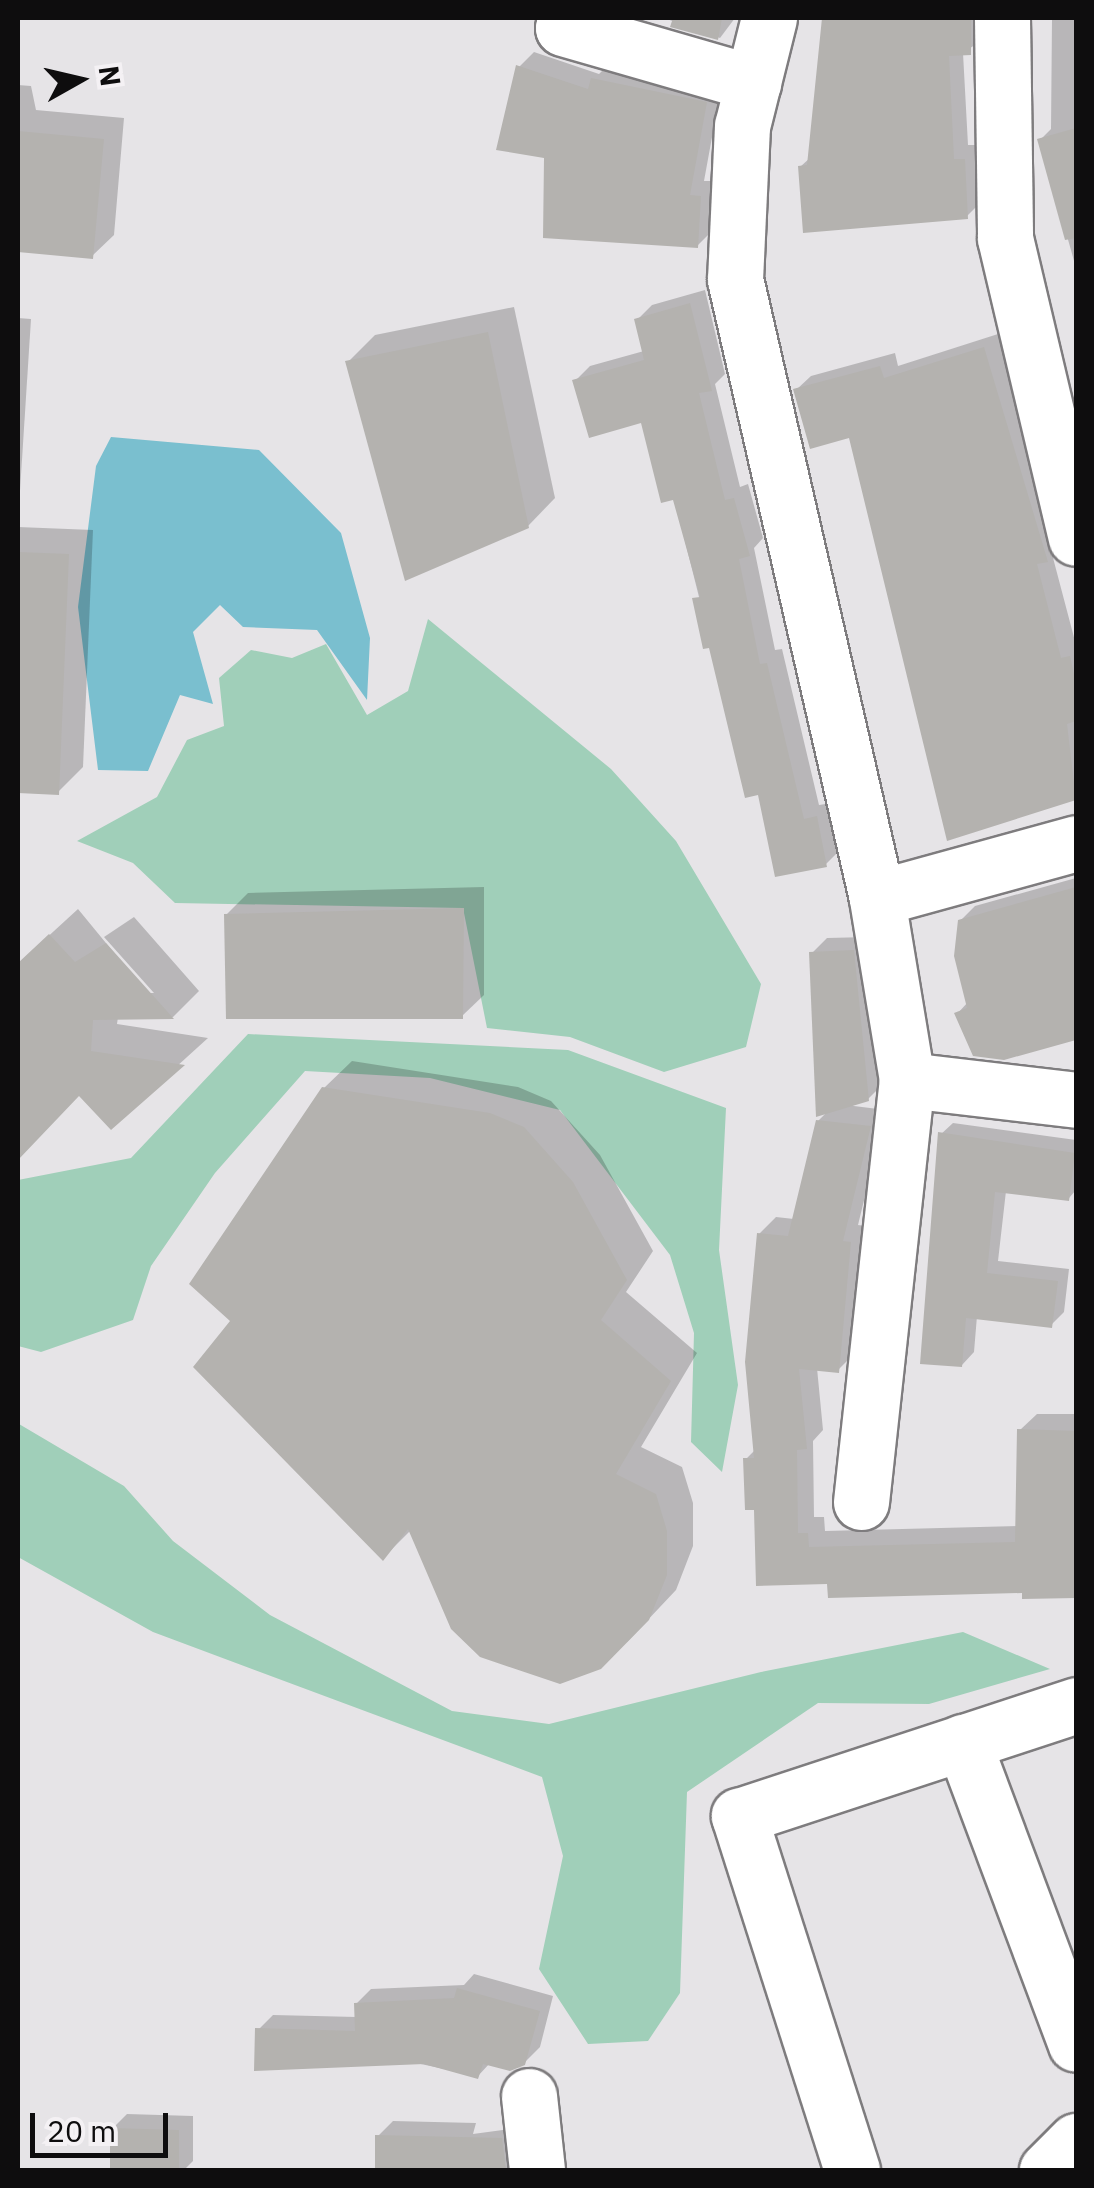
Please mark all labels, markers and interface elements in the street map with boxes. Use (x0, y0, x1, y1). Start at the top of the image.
north arrow (30, 30, 130, 130)
text: N (90, 63, 130, 88)
scale bar (35, 2093, 172, 2155)
text: 20 m (47, 2111, 116, 2150)

